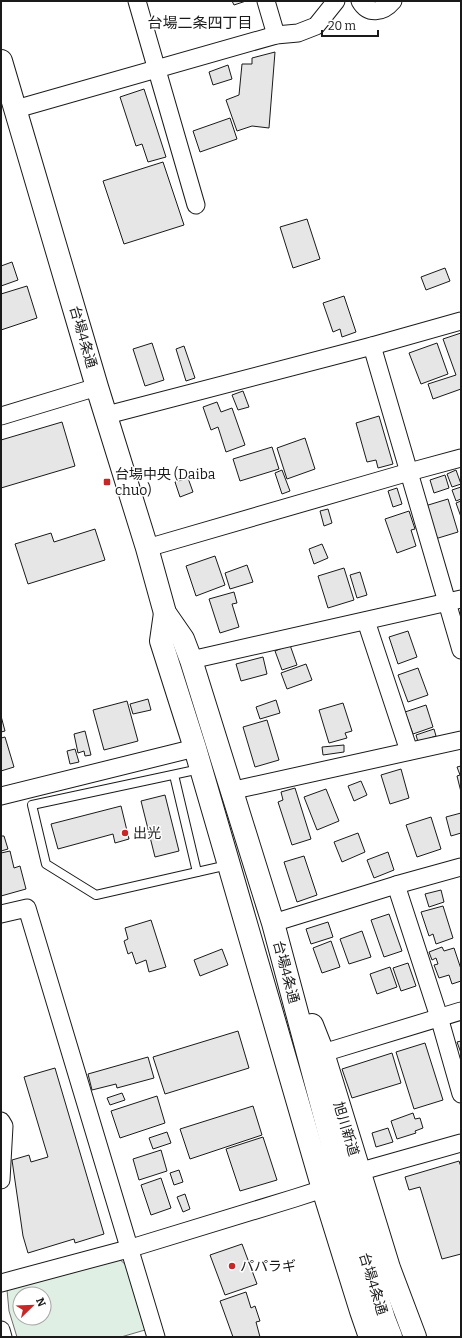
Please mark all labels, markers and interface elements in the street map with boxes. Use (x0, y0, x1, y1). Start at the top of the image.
scale bar (322, 12, 378, 38)
district label: 台場二条四丁目 (147, 14, 253, 32)
text: 20 m (328, 19, 357, 33)
street label: 台場4条通 (66, 304, 100, 370)
place label: 台場中央 (Daiba chuo) (115, 466, 216, 499)
marker: 台場中央 (Daiba chuo) (102, 477, 112, 487)
place label: 出光 (133, 825, 161, 842)
marker: 出光 (120, 828, 130, 838)
street label: 台場4条通 (269, 939, 303, 1005)
street label: 旭川新道 (330, 1100, 362, 1158)
street label: 台場4条通 (355, 1251, 391, 1317)
place label: パパラギ (240, 1258, 296, 1275)
marker: パパラギ (227, 1261, 237, 1271)
north arrow (12, 1286, 52, 1326)
text: N (33, 1296, 49, 1309)

